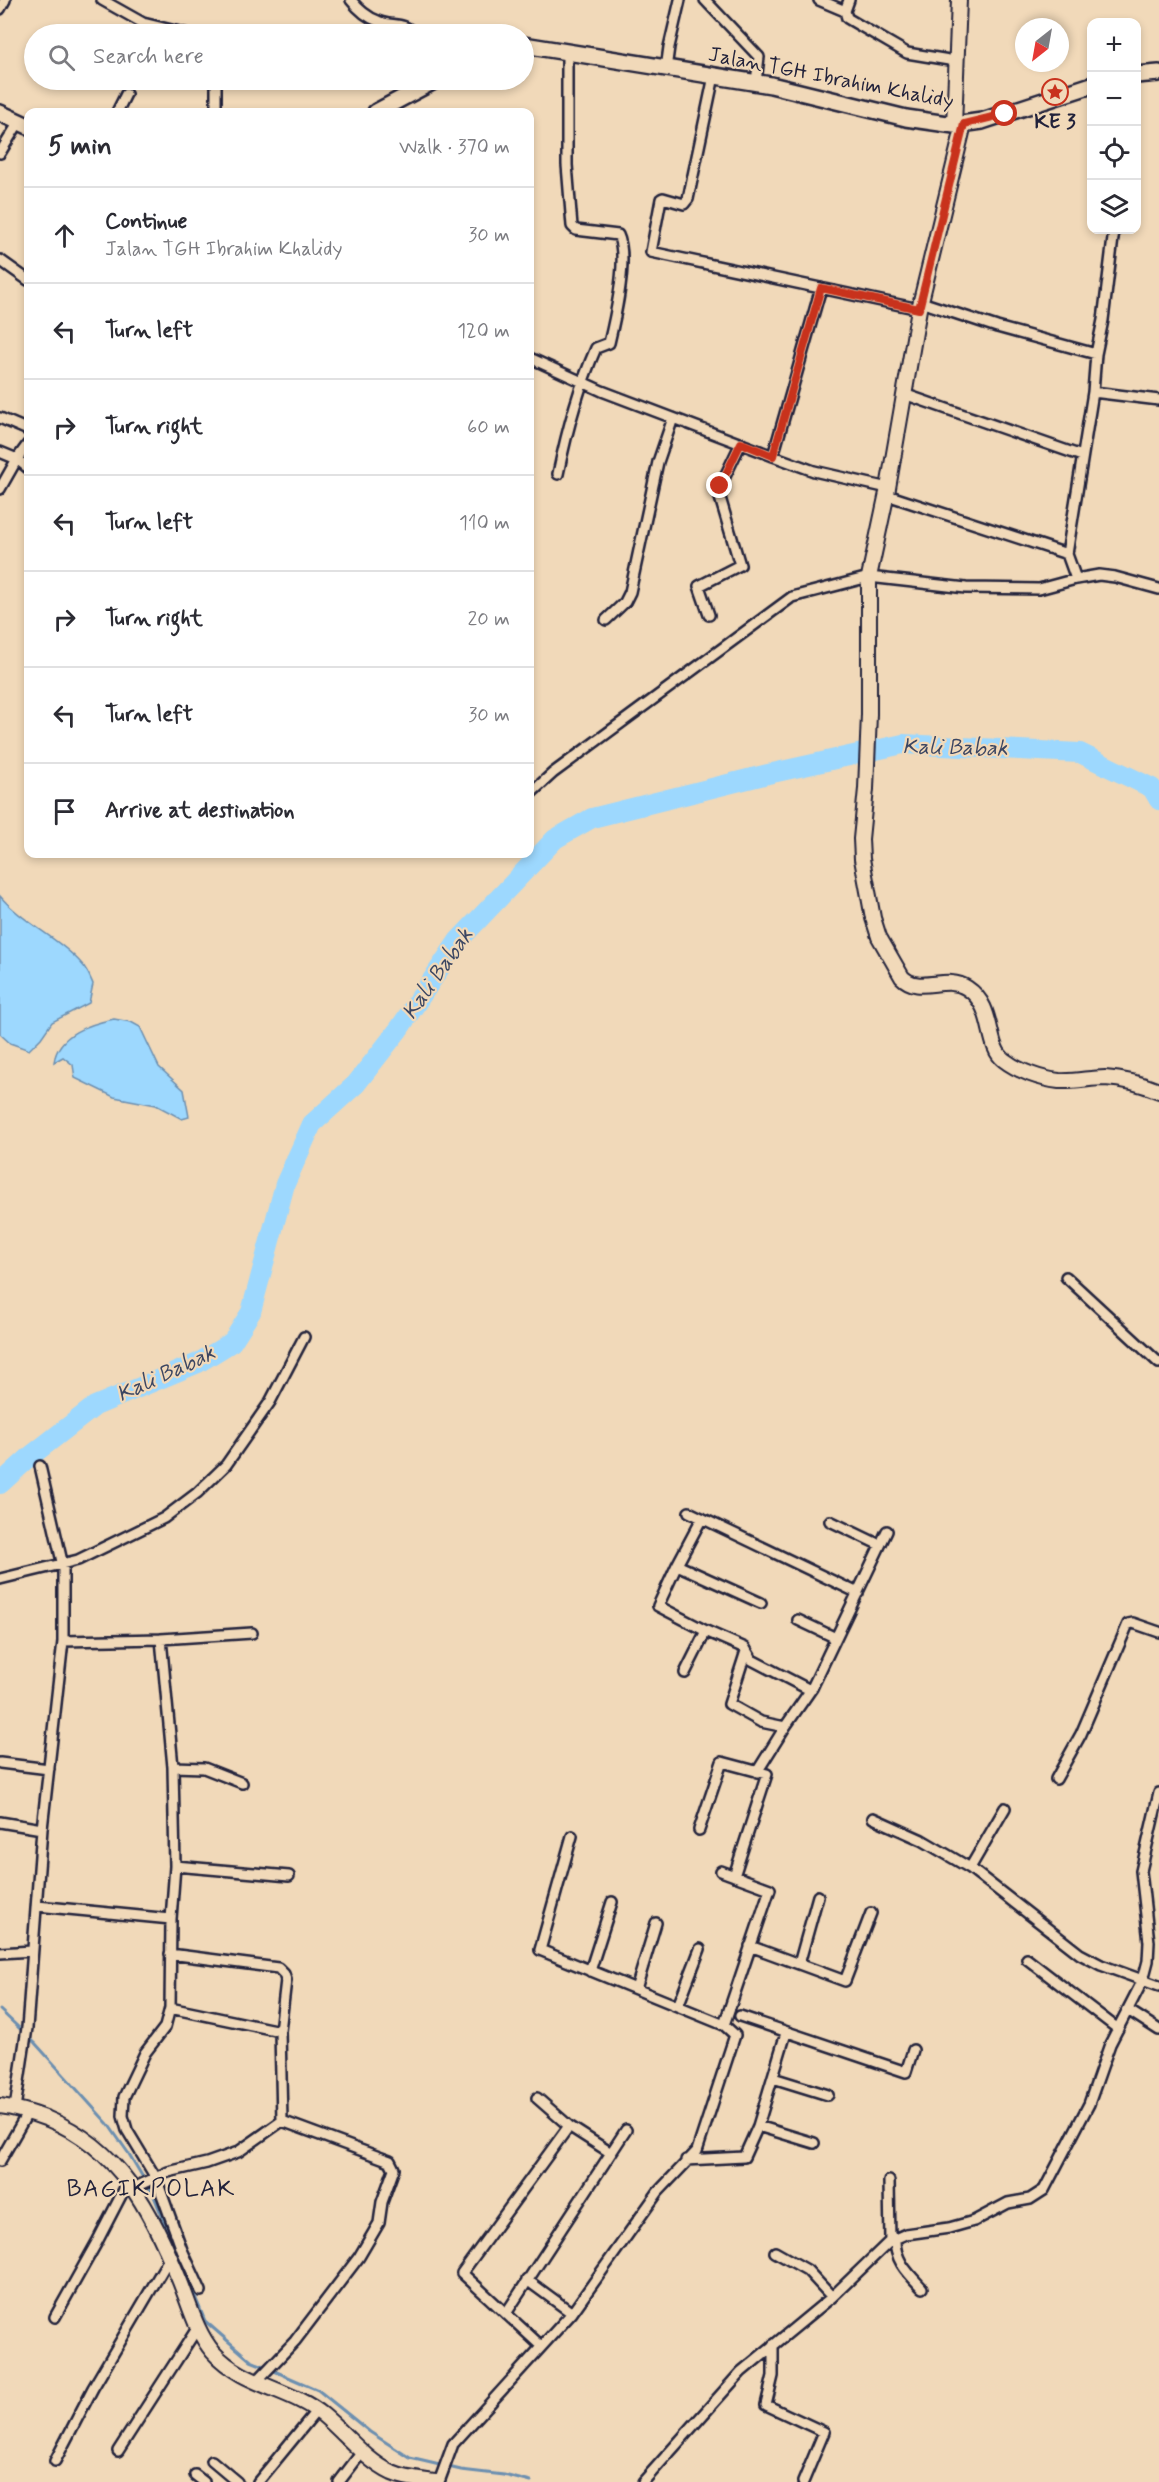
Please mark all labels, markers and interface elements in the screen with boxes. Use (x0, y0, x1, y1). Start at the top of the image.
north arrow (1015, 18, 1069, 72)
map controls (1087, 18, 1141, 234)
button: + (1087, 18, 1141, 72)
search box (24, 24, 534, 90)
street label: Jalan TGH Ibrahim Khalidy (706, 40, 956, 116)
icon: search (45, 41, 78, 74)
text: Search here (93, 43, 204, 71)
button: − (1087, 72, 1141, 126)
place icon: KE 3 (1040, 77, 1070, 107)
route start (991, 100, 1017, 126)
place label: KE 3 (1034, 108, 1076, 136)
button: locate (1087, 126, 1141, 180)
text: 5 min (48, 130, 112, 164)
text: Walk · 370 m (399, 134, 510, 161)
button: layers (1087, 180, 1141, 234)
text: Continue (105, 208, 187, 236)
icon: ahead (48, 219, 81, 252)
text: 30 m (468, 222, 510, 249)
text: Jalan TGH Ibrahim Khalidy (105, 236, 343, 263)
icon: left (48, 315, 81, 348)
text: Turn left (105, 317, 193, 345)
text: 120 m (457, 318, 510, 345)
icon: right (48, 411, 81, 444)
text: Turn right (105, 413, 203, 441)
text: 60 m (467, 414, 510, 441)
route end (706, 472, 732, 498)
icon: left (48, 507, 81, 540)
text: Turn left (105, 509, 193, 537)
text: 110 m (459, 510, 510, 537)
icon: right (48, 603, 81, 636)
text: Turn right (105, 605, 203, 633)
text: 20 m (467, 606, 510, 633)
icon: left (48, 699, 81, 732)
text: Turn left (105, 701, 193, 729)
text: 30 m (468, 702, 510, 729)
water label: Kali Babak (902, 733, 1008, 763)
icon: arrive (48, 795, 81, 828)
text: Arrive at destination (105, 797, 295, 825)
water label: Kali Babak (396, 923, 480, 1025)
water label: Kali Babak (112, 1339, 220, 1409)
district label: BAGIKPOLAK (66, 2174, 236, 2205)

